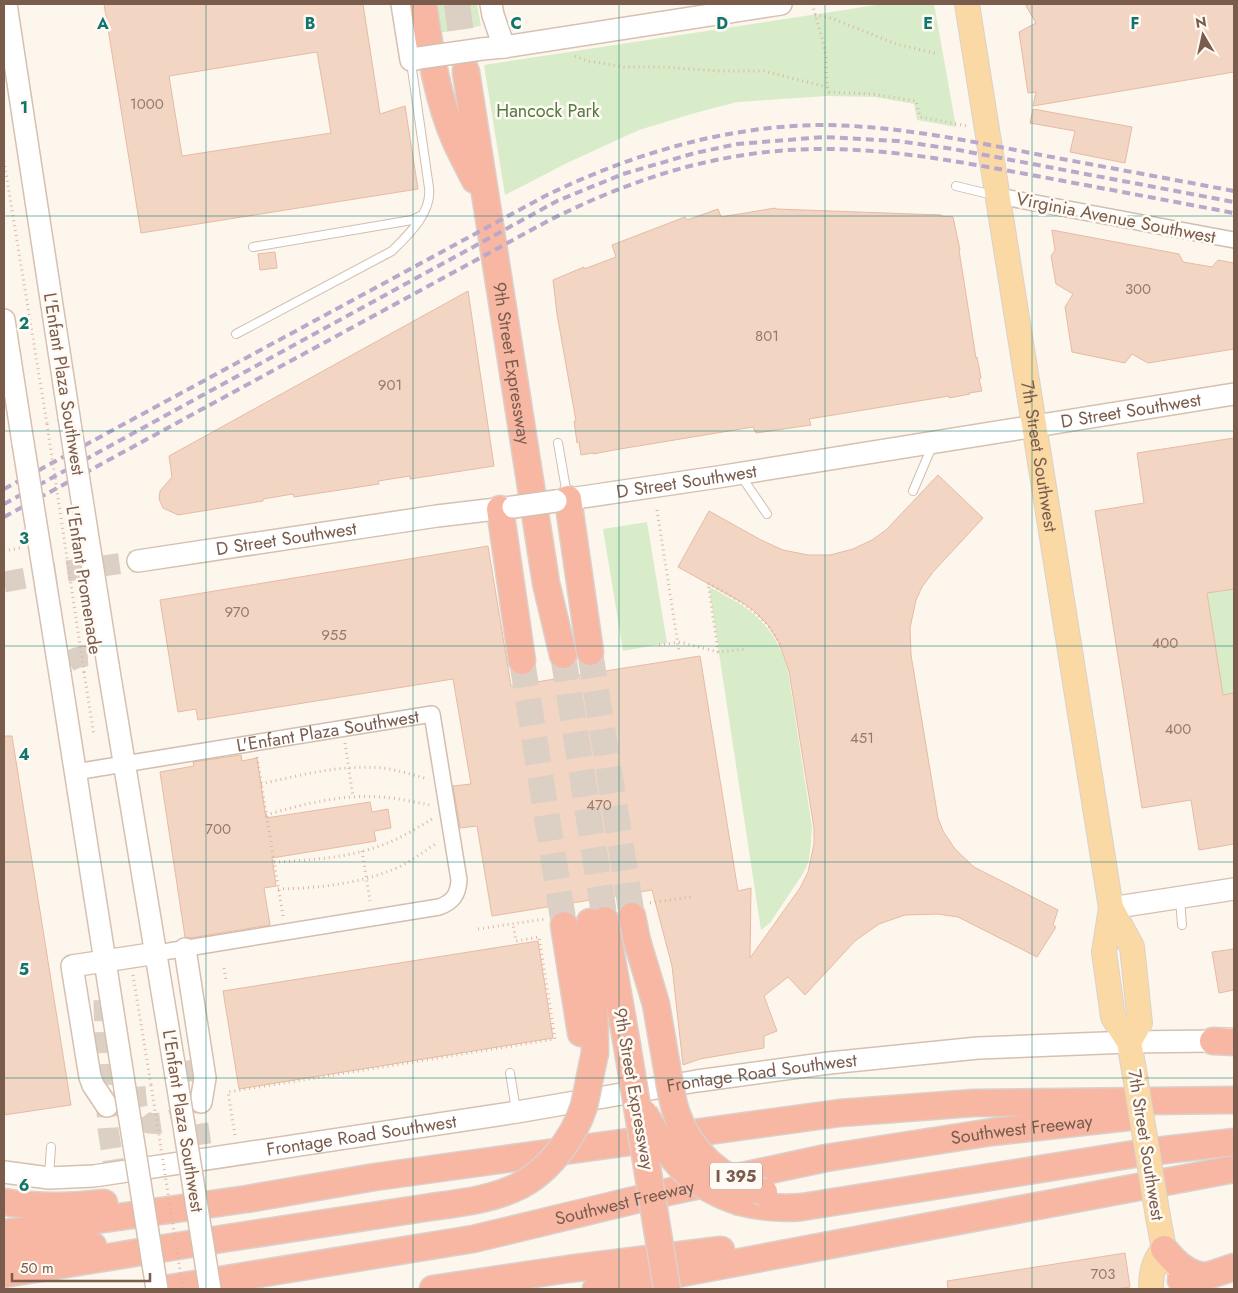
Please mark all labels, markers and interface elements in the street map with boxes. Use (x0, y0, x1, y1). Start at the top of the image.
north arrow (1178, 10, 1228, 60)
text: N (1194, 11, 1208, 33)
text: A (96, 12, 109, 35)
text: B (305, 12, 315, 35)
text: C (510, 12, 522, 35)
text: D (716, 12, 728, 35)
text: E (923, 12, 933, 35)
text: F (1131, 12, 1139, 35)
house number: 1000 (130, 93, 164, 115)
text: 1 (20, 96, 28, 119)
park label: Hancock Park (496, 98, 600, 124)
street label: Virginia Avenue Southwest (1014, 186, 1219, 250)
house number: 300 (1125, 278, 1151, 300)
street label: 9th Street Expressway (486, 280, 537, 447)
street label: L'Enfant Plaza Southwest (37, 291, 91, 478)
text: 2 (19, 312, 29, 335)
house number: 801 (755, 325, 779, 347)
house number: 901 (378, 374, 402, 396)
street label: 7th Street Southwest (1014, 379, 1064, 534)
street label: D Street Southwest (1059, 386, 1204, 435)
street label: D Street Southwest (615, 458, 759, 505)
street label: L'Enfant Promenade (59, 504, 109, 656)
street label: D Street Southwest (214, 515, 359, 562)
text: 3 (19, 527, 29, 550)
house number: 970 (224, 601, 250, 623)
house number: 955 (321, 624, 347, 646)
house number: 400 (1152, 632, 1178, 654)
street label: L'Enfant Plaza Southwest (234, 703, 422, 759)
house number: 400 (1165, 718, 1191, 740)
house number: 451 (850, 727, 874, 749)
text: 4 (18, 743, 30, 766)
house number: 470 (586, 794, 612, 816)
house number: 700 (205, 818, 231, 840)
text: 5 (19, 958, 29, 981)
street label: 9th Street Expressway (607, 1006, 661, 1172)
street label: L'Enfant Plaza Southwest (156, 1028, 210, 1215)
street label: Frontage Road Southwest (664, 1047, 859, 1099)
street label: 7th Street Southwest (1121, 1068, 1171, 1223)
street label: Frontage Road Southwest (265, 1108, 459, 1163)
street label: Southwest Freeway (949, 1108, 1094, 1151)
road number: I 395 (710, 1162, 762, 1190)
text: 6 (19, 1174, 29, 1197)
street label: Southwest Freeway (552, 1174, 697, 1232)
scale bar (12, 1250, 150, 1282)
text: 50 m (20, 1257, 54, 1279)
house number: 703 (1090, 1263, 1116, 1285)

